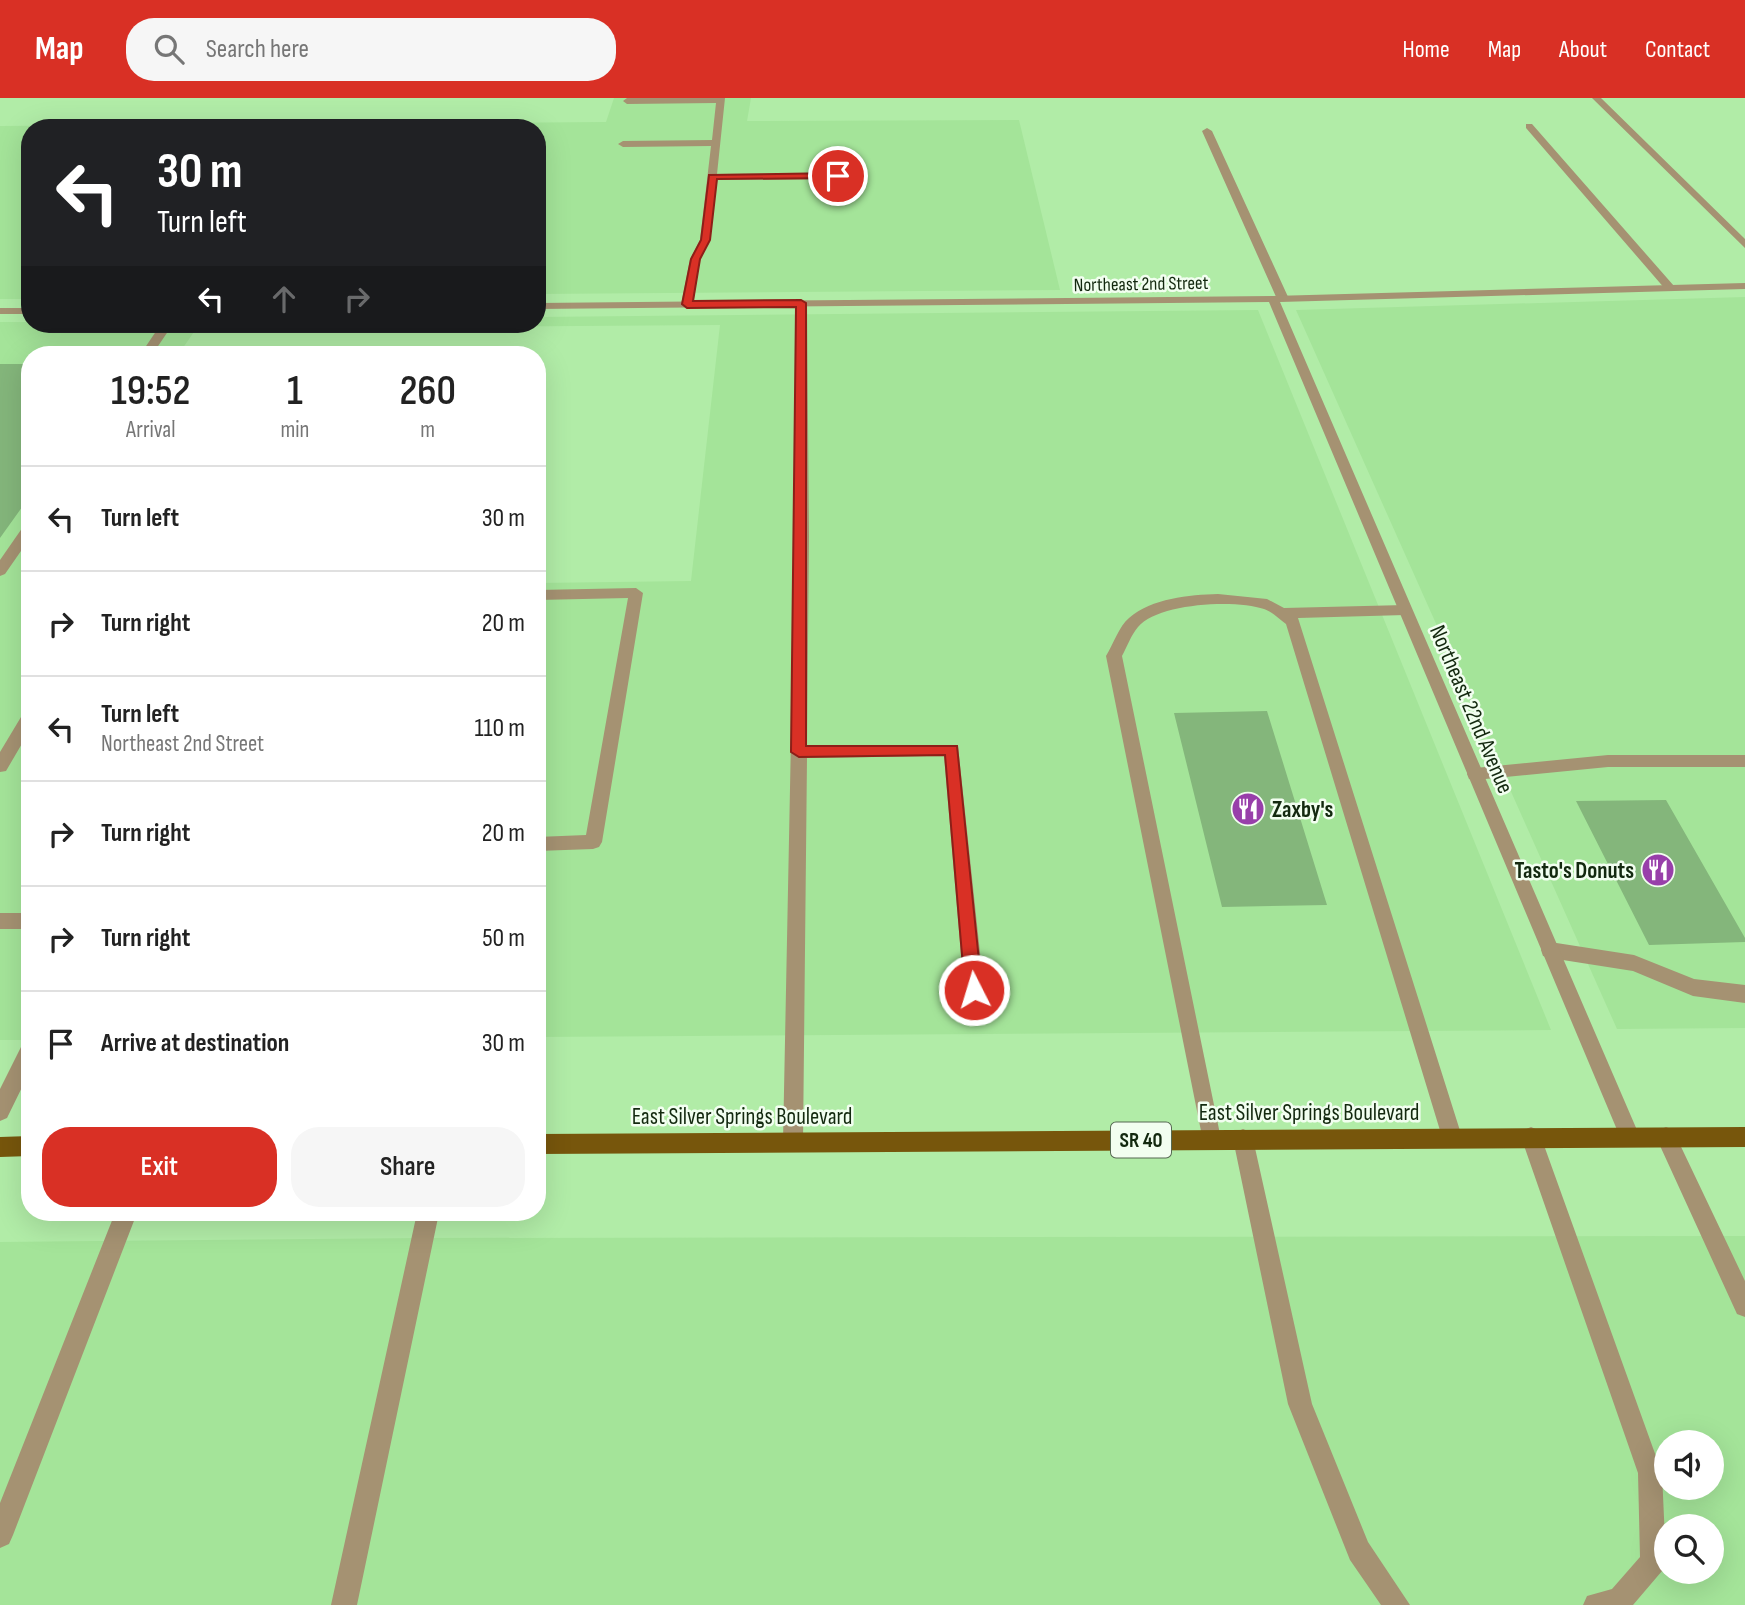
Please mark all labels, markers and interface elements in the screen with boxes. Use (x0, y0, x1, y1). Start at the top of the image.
search box (126, 18, 616, 81)
text: Map (35, 29, 84, 69)
icon: search (150, 30, 188, 68)
text: Search here (206, 34, 309, 65)
text: Home (1402, 35, 1450, 64)
text: Map (1488, 35, 1521, 64)
text: About (1559, 35, 1607, 64)
text: Contact (1645, 35, 1710, 64)
text: 30 m (157, 143, 242, 202)
pin (808, 146, 868, 206)
icon: left (42, 147, 133, 238)
icon: arrive (819, 157, 857, 195)
text: Turn left (157, 203, 247, 242)
street label: Northeast 2nd Street (1073, 272, 1209, 297)
icon: left (192, 280, 230, 318)
icon: ahead (265, 280, 303, 318)
icon: right (338, 280, 376, 318)
text: 19:52 (111, 366, 191, 417)
text: 1 (287, 366, 303, 417)
text: 260 (399, 366, 456, 417)
text: Arrival (126, 416, 175, 444)
text: min (281, 416, 309, 444)
text: m (420, 416, 435, 444)
icon: left (42, 500, 80, 538)
text: Turn left (101, 503, 179, 534)
text: 30 m (482, 503, 525, 534)
icon: right (42, 605, 80, 643)
text: Turn right (101, 608, 190, 639)
text: 20 m (482, 608, 525, 639)
street label: Northeast 22nd Avenue (1423, 621, 1519, 798)
text: Turn left (101, 699, 179, 730)
icon: left (42, 710, 80, 748)
text: 110 m (474, 713, 525, 744)
text: Northeast 2nd Street (101, 730, 264, 758)
restaurant icon: Zaxby's (1229, 790, 1267, 828)
place label: Zaxby's (1272, 796, 1334, 824)
icon: right (42, 815, 80, 853)
text: Turn right (101, 818, 190, 849)
text: 20 m (482, 818, 525, 849)
restaurant icon: Tasto's Donuts (1639, 851, 1677, 889)
place label: Tasto's Donuts (1514, 857, 1634, 885)
icon: right (42, 920, 80, 958)
text: Turn right (101, 923, 190, 954)
text: 50 m (482, 923, 525, 954)
position arrow (937, 953, 1011, 1027)
icon: arrive (42, 1025, 80, 1063)
text: Arrive at destination (101, 1028, 289, 1059)
text: 30 m (482, 1028, 525, 1059)
street label: East Silver Springs Boulevard (1199, 1099, 1419, 1127)
street label: East Silver Springs Boulevard (632, 1103, 852, 1131)
road number: SR 40 (1111, 1122, 1171, 1158)
button: Exit (42, 1127, 277, 1207)
button: Share (291, 1127, 525, 1207)
map controls (1654, 1430, 1724, 1584)
button: sound (1654, 1430, 1724, 1500)
button: search (1654, 1514, 1724, 1584)

